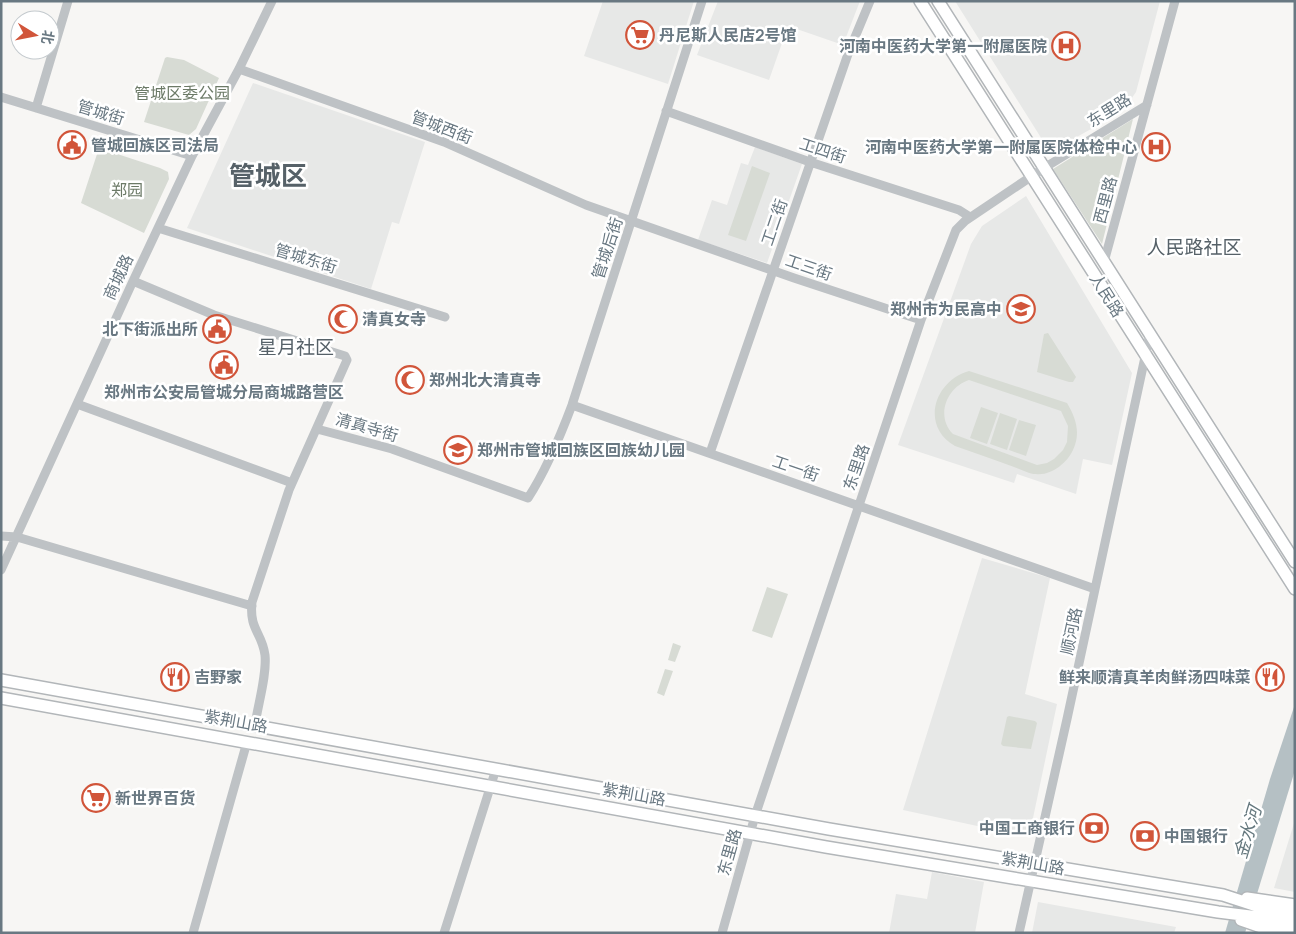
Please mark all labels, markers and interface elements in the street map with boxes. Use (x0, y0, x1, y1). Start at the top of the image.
north arrow (10, 10, 60, 60)
supermarket icon: 丹尼斯人民店2号馆 (625, 20, 655, 50)
place label: 丹尼斯人民店2号馆 (659, 24, 797, 46)
text: 北 (38, 29, 59, 46)
hospital icon: 河南中医药大学第一附属医院 (1051, 31, 1081, 61)
place label: 河南中医药大学第一附属医院 (839, 35, 1047, 57)
park label: 管城区委公园 (134, 82, 230, 104)
street label: 东里路 (1083, 88, 1135, 132)
street label: 管城街 (75, 94, 127, 130)
street label: 管城西街 (408, 105, 476, 149)
public building icon: 管城回族区司法局 (57, 130, 87, 160)
street label: 工四街 (797, 132, 849, 168)
hospital icon: 河南中医药大学第一附属医院体检中心 (1141, 132, 1171, 162)
place label: 管城回族区司法局 (91, 134, 219, 156)
place label: 河南中医药大学第一附属医院体检中心 (865, 136, 1137, 158)
district label: 管城区 (229, 157, 307, 193)
street label: 西里路 (1088, 174, 1122, 226)
park label: 郑园 (111, 179, 143, 201)
street label: 工二街 (756, 196, 792, 248)
street label: 管城后街 (587, 214, 627, 282)
district label: 人民路社区 (1146, 234, 1242, 260)
street label: 管城东街 (272, 238, 340, 278)
street label: 工三街 (783, 249, 835, 285)
street label: 商城路 (98, 251, 138, 303)
street label: 人民路 (1085, 269, 1129, 321)
school or university icon: 郑州市为民高中 (1006, 294, 1036, 324)
place label: 郑州市为民高中 (890, 298, 1002, 320)
mosque icon: 清真女寺 (328, 304, 358, 334)
place label: 清真女寺 (362, 308, 426, 330)
public building icon: 北下街派出所 (202, 314, 232, 344)
place label: 北下街派出所 (102, 318, 198, 340)
district label: 星月社区 (258, 334, 334, 360)
public building icon: 郑州市公安局管城分局商城路营区 (209, 350, 239, 380)
mosque icon: 郑州北大清真寺 (395, 365, 425, 395)
place label: 郑州北大清真寺 (429, 369, 541, 391)
place label: 郑州市公安局管城分局商城路营区 (104, 381, 344, 403)
street label: 清真寺街 (333, 408, 401, 446)
school or university icon: 郑州市管城回族区回族幼儿园 (443, 435, 473, 465)
place label: 郑州市管城回族区回族幼儿园 (477, 439, 685, 461)
street label: 东里路 (838, 441, 874, 493)
street label: 工一街 (770, 450, 822, 486)
street label: 顺河路 (1055, 605, 1087, 657)
restaurant icon: 吉野家 (160, 662, 190, 692)
restaurant icon: 鲜来顺清真羊肉鲜汤四味菜 (1255, 662, 1285, 692)
place label: 吉野家 (194, 666, 242, 688)
place label: 鲜来顺清真羊肉鲜汤四味菜 (1059, 666, 1251, 688)
street label: 紫荆山路 (203, 705, 269, 737)
street label: 紫荆山路 (601, 778, 667, 810)
supermarket icon: 新世界百货 (81, 783, 111, 813)
place label: 新世界百货 (115, 787, 195, 809)
water label: 金水河 (1228, 800, 1267, 861)
bank icon: 中国工商银行 (1079, 813, 1109, 843)
place label: 中国工商银行 (979, 817, 1075, 839)
bank icon: 中国银行 (1130, 821, 1160, 851)
place label: 中国银行 (1164, 825, 1228, 847)
street label: 东里路 (712, 826, 746, 878)
street label: 紫荆山路 (1000, 847, 1066, 879)

